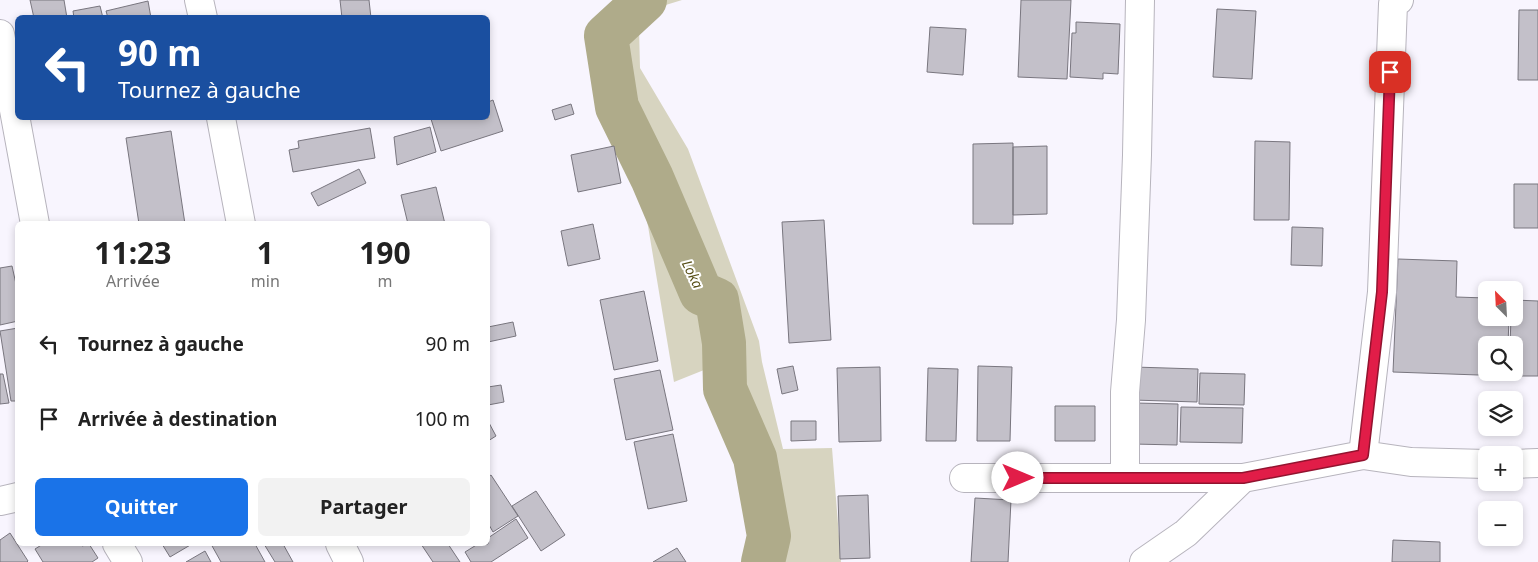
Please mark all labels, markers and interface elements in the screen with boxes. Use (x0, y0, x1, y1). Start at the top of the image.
text: 90 m (118, 29, 201, 76)
icon: left (35, 35, 100, 100)
pin (1369, 51, 1411, 93)
icon: arrive (1376, 58, 1404, 86)
text: Tournez à gauche (118, 74, 301, 104)
text: 11:23 (94, 232, 171, 273)
text: 1 (257, 232, 274, 273)
text: 190 (359, 232, 411, 273)
water label: Loka (678, 257, 708, 291)
text: Arrivée (106, 270, 160, 292)
text: min (251, 270, 280, 292)
text: m (377, 270, 392, 292)
north arrow (1478, 281, 1522, 326)
map controls (1478, 281, 1523, 546)
icon: left (35, 330, 63, 358)
text: Tournez à gauche (78, 331, 244, 357)
text: 90 m (426, 331, 470, 357)
button: search (1478, 336, 1523, 381)
button: layers (1478, 391, 1523, 436)
icon: arrive (35, 405, 63, 433)
text: Arrivée à destination (78, 406, 277, 432)
text: 100 m (415, 406, 470, 432)
button: + (1478, 446, 1523, 491)
position arrow (991, 451, 1043, 503)
button: Quitter (35, 478, 248, 536)
button: Partager (258, 478, 470, 536)
button: − (1478, 501, 1523, 546)

